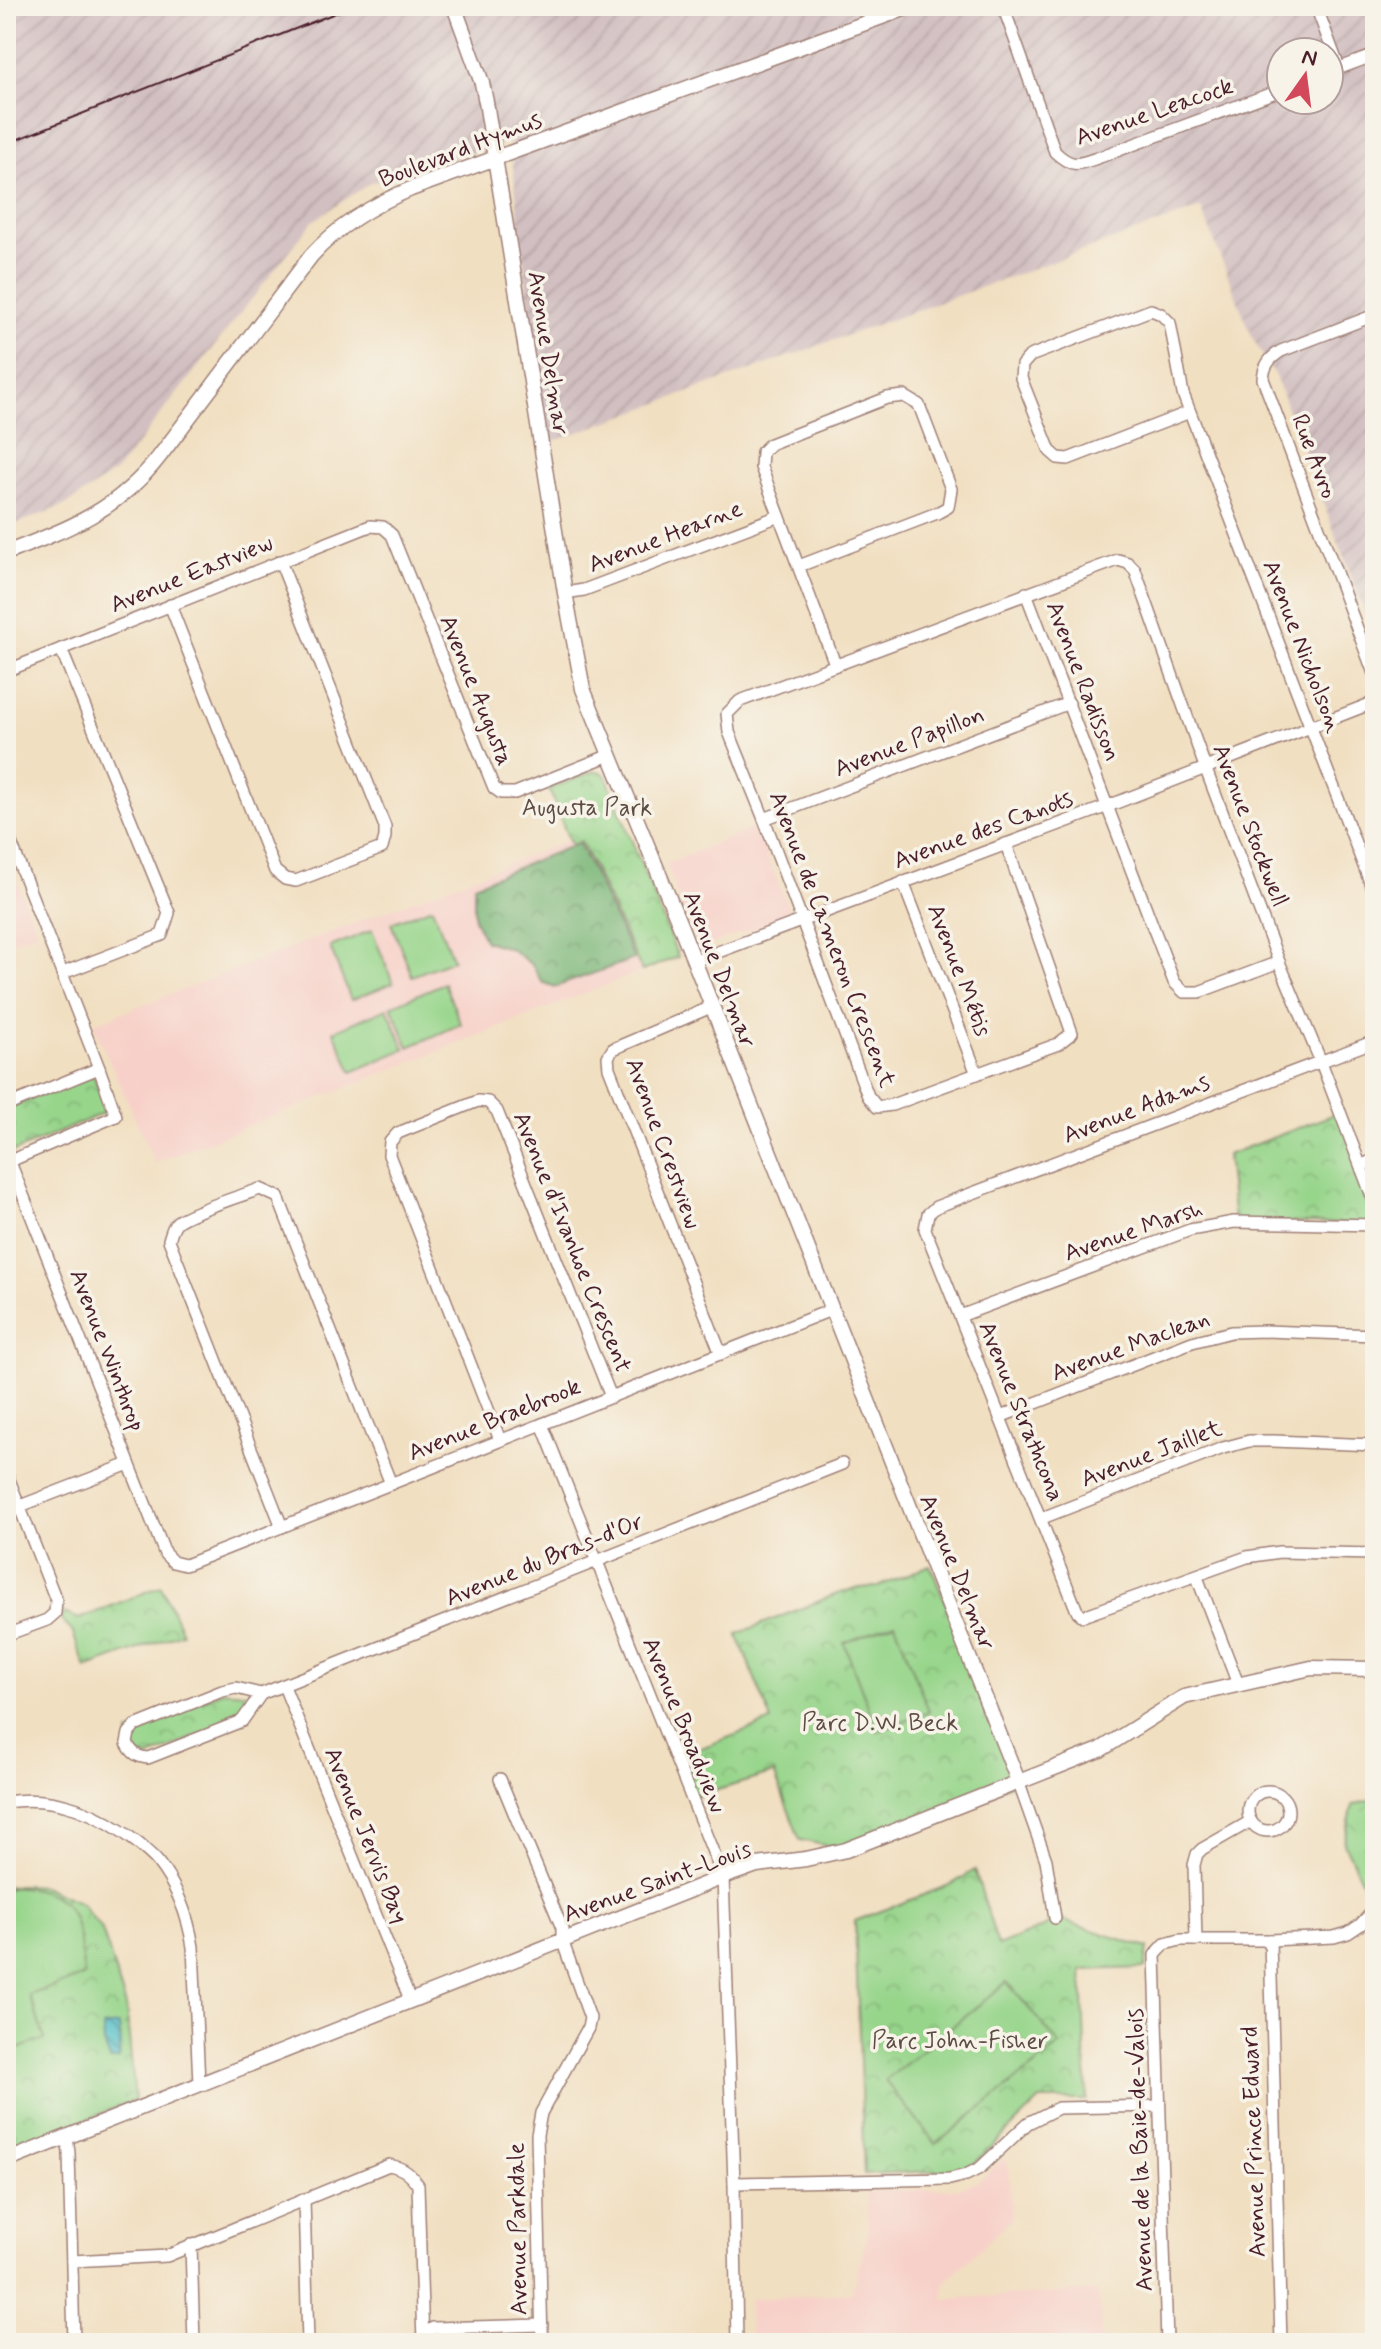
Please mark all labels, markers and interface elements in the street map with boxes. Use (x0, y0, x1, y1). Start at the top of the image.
north arrow (1265, 36, 1345, 116)
text: N (1299, 43, 1320, 74)
street label: Avenue Leacock (1072, 71, 1237, 154)
street label: Boulevard Hymus (375, 105, 547, 196)
street label: Avenue Delmar (519, 269, 576, 437)
street label: Rue Avro (1283, 410, 1344, 503)
street label: Avenue Hearne (584, 494, 747, 581)
street label: Avenue Eastview (106, 528, 277, 621)
street label: Avenue Nicholson (1254, 556, 1349, 737)
street label: Avenue Radisson (1038, 597, 1127, 766)
street label: Avenue Augusta (431, 611, 520, 770)
street label: Avenue Papillon (830, 700, 989, 785)
street label: Avenue Stockwell (1204, 740, 1295, 911)
street label: Avenue des Canots (889, 784, 1078, 877)
street label: Avenue de Cameron Crescent (761, 787, 902, 1092)
park label: Augusta Park (522, 793, 652, 824)
street label: Avenue Delmar (674, 887, 763, 1052)
street label: Avenue Métis (919, 900, 998, 1042)
street label: Avenue Crestview (617, 1054, 708, 1233)
street label: Avenue Adams (1059, 1067, 1214, 1152)
street label: Avenue d'Ivanhoe Crescent (505, 1107, 638, 1378)
street label: Avenue Marsh (1060, 1193, 1207, 1270)
street label: Avenue Winthrop (61, 1265, 152, 1436)
street label: Avenue Maclean (1047, 1303, 1214, 1389)
street label: Avenue Strathcona (970, 1317, 1071, 1506)
street label: Avenue Braebrook (404, 1372, 585, 1469)
street label: Avenue Jaillet (1077, 1413, 1226, 1495)
street label: Avenue Delmar (911, 1490, 1002, 1655)
street label: Avenue du Bras-d'Or (441, 1507, 648, 1614)
street label: Avenue Broadview (634, 1633, 733, 1818)
park label: Parc D.W. Beck (802, 1708, 958, 1739)
street label: Avenue Jervis Bay (316, 1743, 415, 1928)
street label: Avenue Saint-Louis (559, 1834, 756, 1931)
street label: Avenue de la Baie-de-Valois (1120, 2008, 1161, 2292)
park label: Parc John-Fisher (872, 2026, 1048, 2057)
street label: Avenue Prince Edward (1235, 2026, 1274, 2258)
street label: Avenue Parkdale (501, 2142, 536, 2316)

